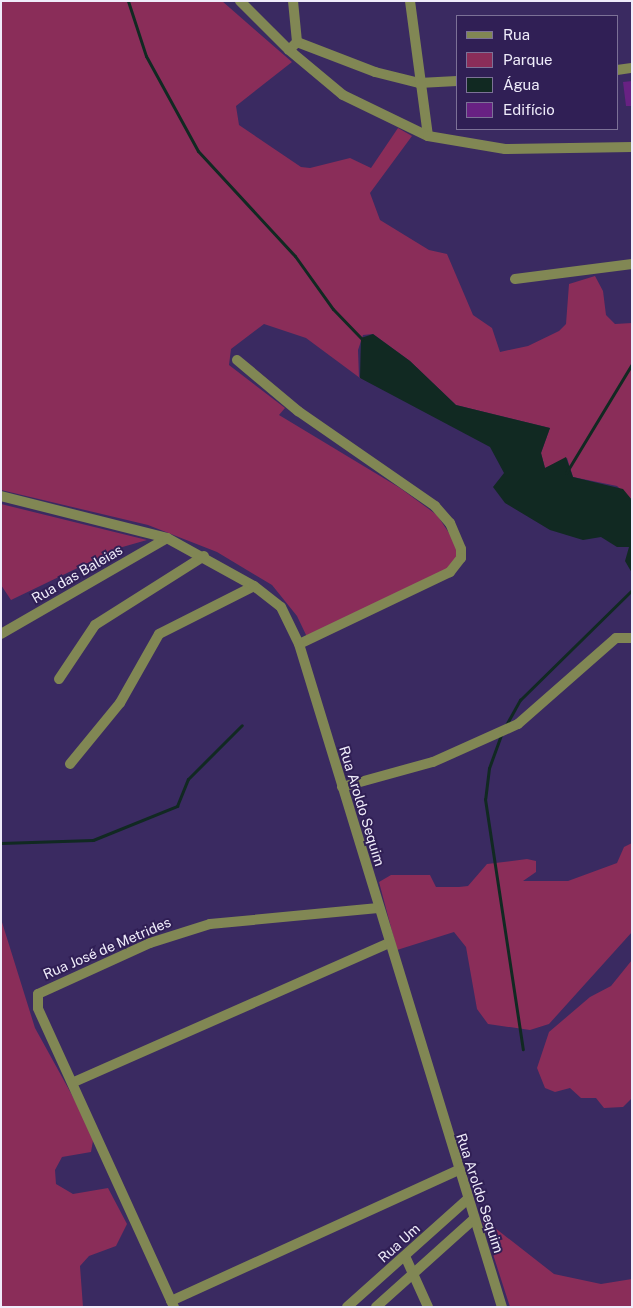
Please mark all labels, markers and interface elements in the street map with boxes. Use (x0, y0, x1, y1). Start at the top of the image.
legend (456, 15, 618, 130)
text: Rua (503, 26, 530, 43)
text: Parque (503, 51, 553, 68)
text: Água (503, 76, 540, 93)
text: Edifício (503, 101, 555, 118)
street label: Rua das Baleias (29, 541, 125, 607)
street label: Rua Aroldo Sequim (336, 744, 388, 868)
street label: Rua José de Metrides (40, 913, 174, 983)
street label: Rua Aroldo Sequim (453, 1131, 507, 1255)
street label: Rua Um (375, 1220, 423, 1266)

